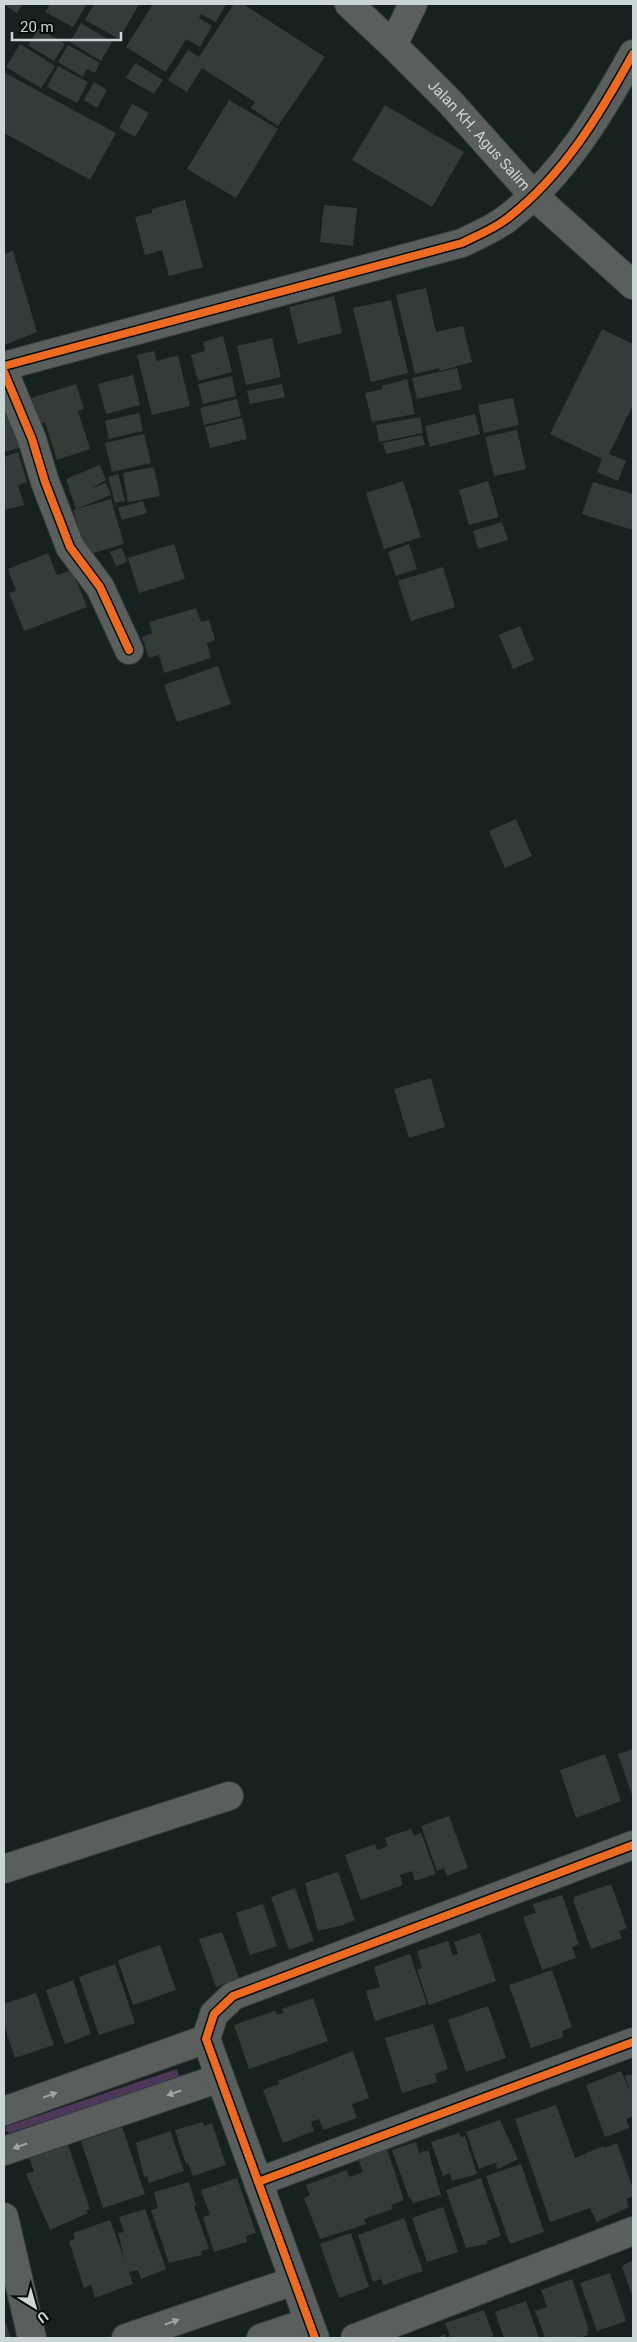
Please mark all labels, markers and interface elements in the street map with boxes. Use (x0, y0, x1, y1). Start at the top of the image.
scale bar (12, 10, 121, 42)
text: 20 m (20, 18, 54, 36)
street label: Jalan KH. Agus Salim (424, 76, 534, 195)
one-way arrow (166, 2090, 181, 2098)
one-way arrow (42, 2091, 57, 2098)
one-way arrow (12, 2142, 27, 2150)
north arrow (10, 2282, 60, 2332)
text: U (34, 2308, 51, 2327)
one-way arrow (165, 2318, 180, 2326)

